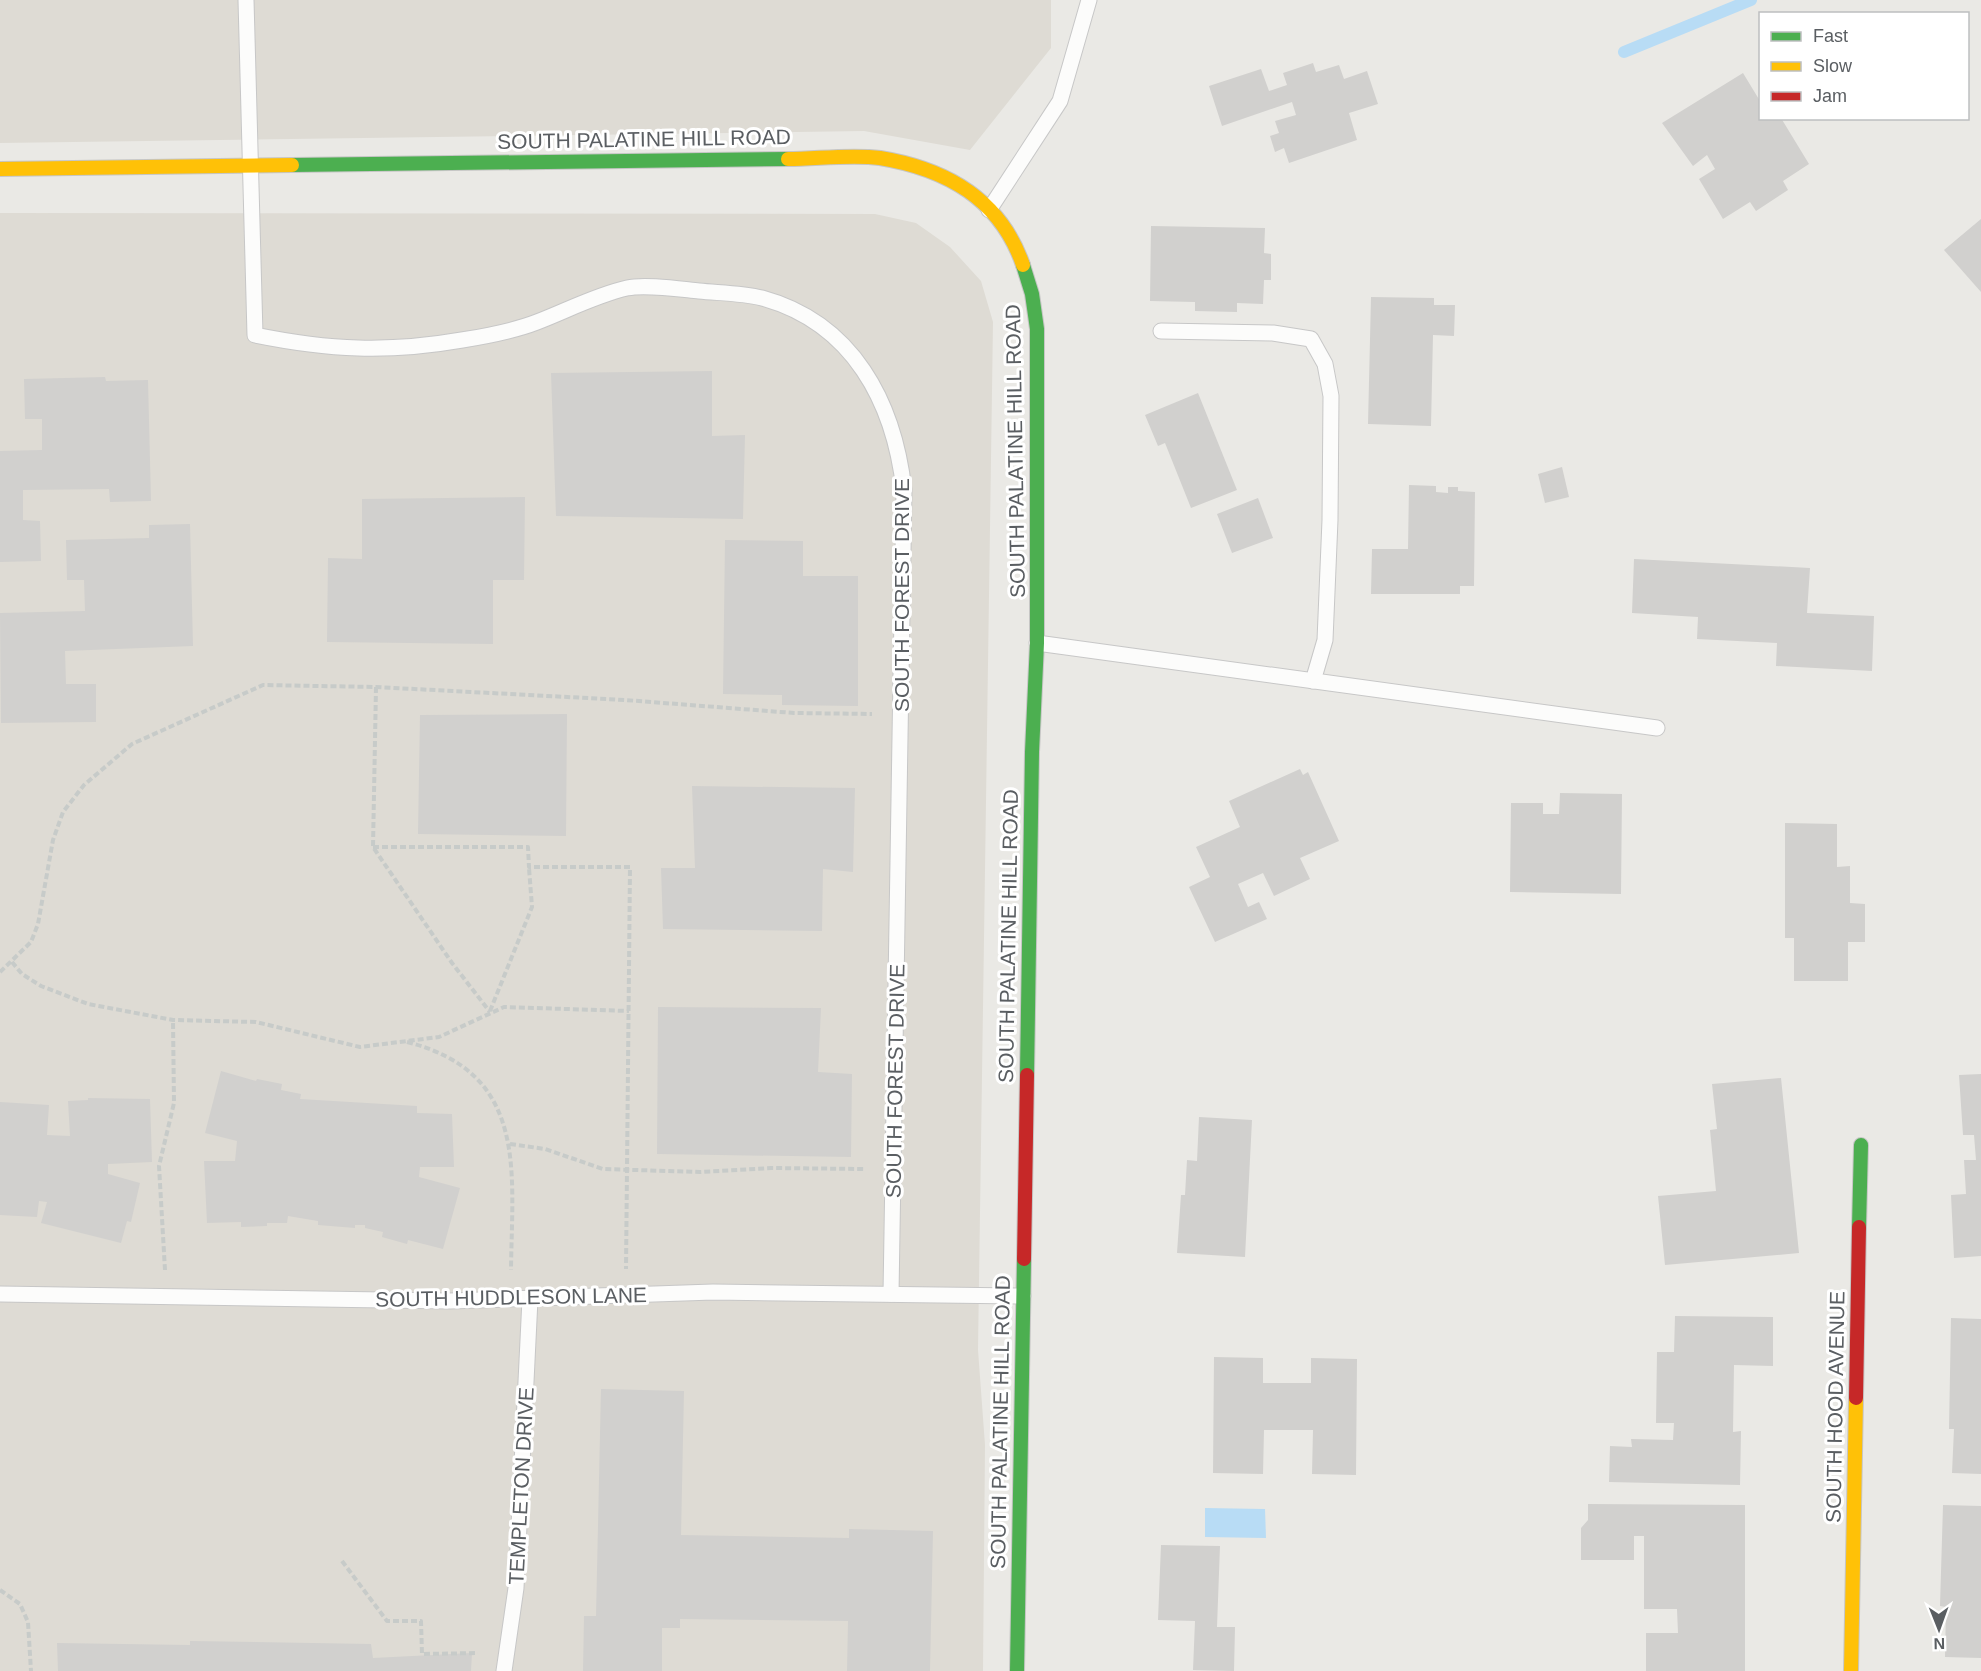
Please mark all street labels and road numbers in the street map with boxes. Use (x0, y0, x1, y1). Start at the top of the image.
street label: SOUTH PALATINE HILL ROAD (497, 125, 791, 153)
street label: SOUTH PALATINE HILL ROAD (1001, 304, 1029, 598)
street label: SOUTH FOREST DRIVE (890, 478, 913, 712)
street label: SOUTH PALATINE HILL ROAD (994, 789, 1022, 1083)
street label: SOUTH FOREST DRIVE (881, 964, 909, 1198)
street label: SOUTH PALATINE HILL ROAD (986, 1275, 1014, 1569)
street label: SOUTH HUDDLESON LANE (375, 1283, 647, 1311)
street label: SOUTH HOOD AVENUE (1821, 1291, 1849, 1523)
street label: TEMPLETON DRIVE (504, 1387, 538, 1585)

